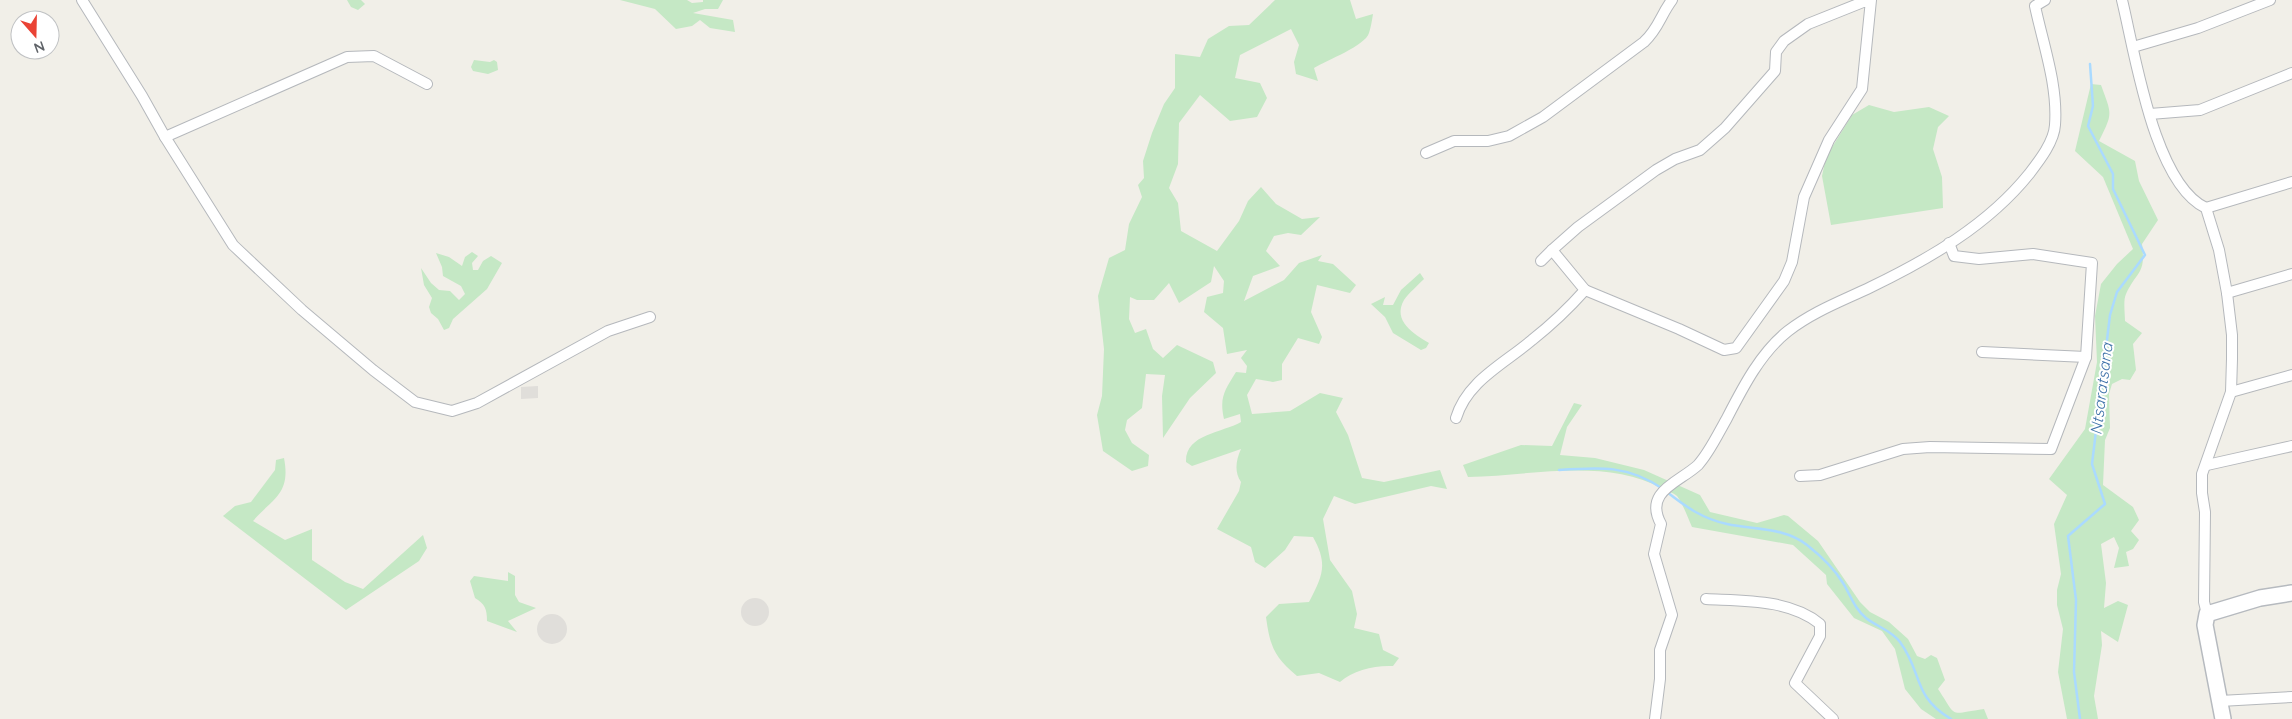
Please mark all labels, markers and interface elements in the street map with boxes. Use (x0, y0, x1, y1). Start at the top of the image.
north arrow (10, 10, 60, 60)
text: N (32, 37, 47, 57)
water label: Ntsaratsana (2085, 341, 2117, 436)

